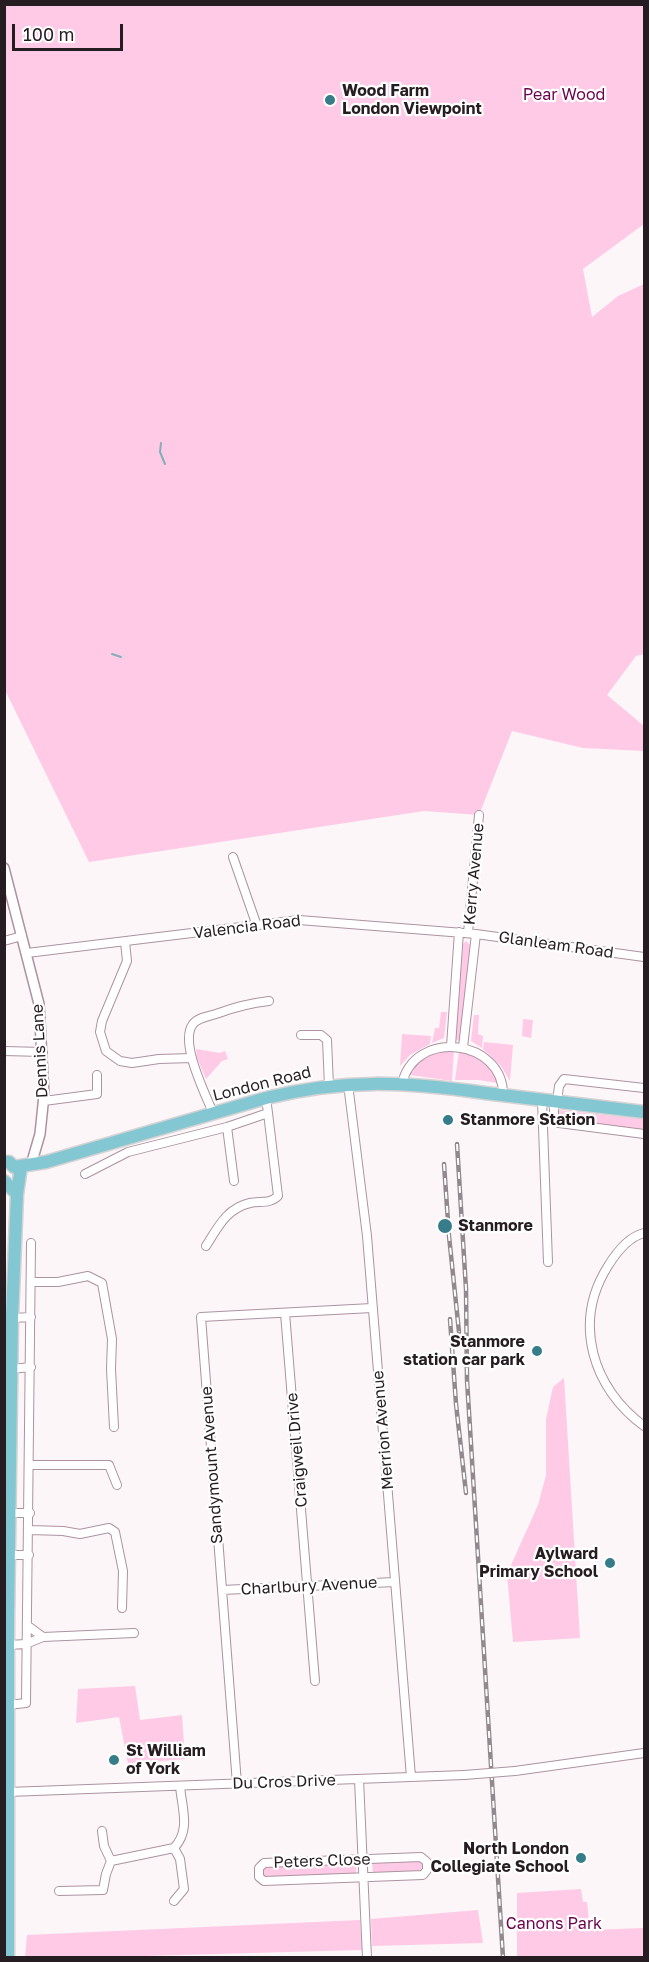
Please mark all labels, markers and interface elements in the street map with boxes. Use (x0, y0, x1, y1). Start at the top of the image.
scale bar (15, 12, 126, 50)
text: 100 m (23, 23, 74, 45)
place label: Wood Farm London Viewpoint (342, 81, 482, 119)
park label: Pear Wood (523, 85, 605, 105)
marker: Wood Farm London Viewpoint (323, 93, 337, 107)
street label: Kerry Avenue (460, 822, 488, 926)
street label: Valencia Road (192, 911, 302, 943)
street label: Glanleam Road (497, 927, 615, 963)
street label: Dennis Lane (28, 1003, 52, 1099)
street label: London Road (211, 1062, 313, 1106)
place label: Stanmore Station (460, 1110, 595, 1130)
marker: Stanmore Station (441, 1113, 455, 1127)
place label: Stanmore (458, 1216, 533, 1236)
marker: Stanmore (436, 1217, 454, 1235)
place label: Stanmore station car park (403, 1332, 525, 1370)
marker: Stanmore station car park (530, 1344, 544, 1358)
street label: Merrion Avenue (368, 1370, 398, 1490)
street label: Sandymount Avenue (197, 1386, 227, 1544)
street label: Craigweil Drive (282, 1392, 312, 1508)
place label: Aylward Primary School (479, 1544, 598, 1582)
marker: Aylward Primary School (603, 1556, 617, 1570)
street label: Charlbury Avenue (240, 1573, 378, 1599)
place label: St William of York (126, 1741, 206, 1779)
marker: St William of York (107, 1753, 121, 1767)
street label: Du Cros Drive (232, 1771, 336, 1793)
place label: North London Collegiate School (430, 1839, 569, 1877)
street label: Peters Close (273, 1850, 371, 1872)
marker: North London Collegiate School (574, 1851, 588, 1865)
park label: Canons Park (506, 1914, 602, 1934)

